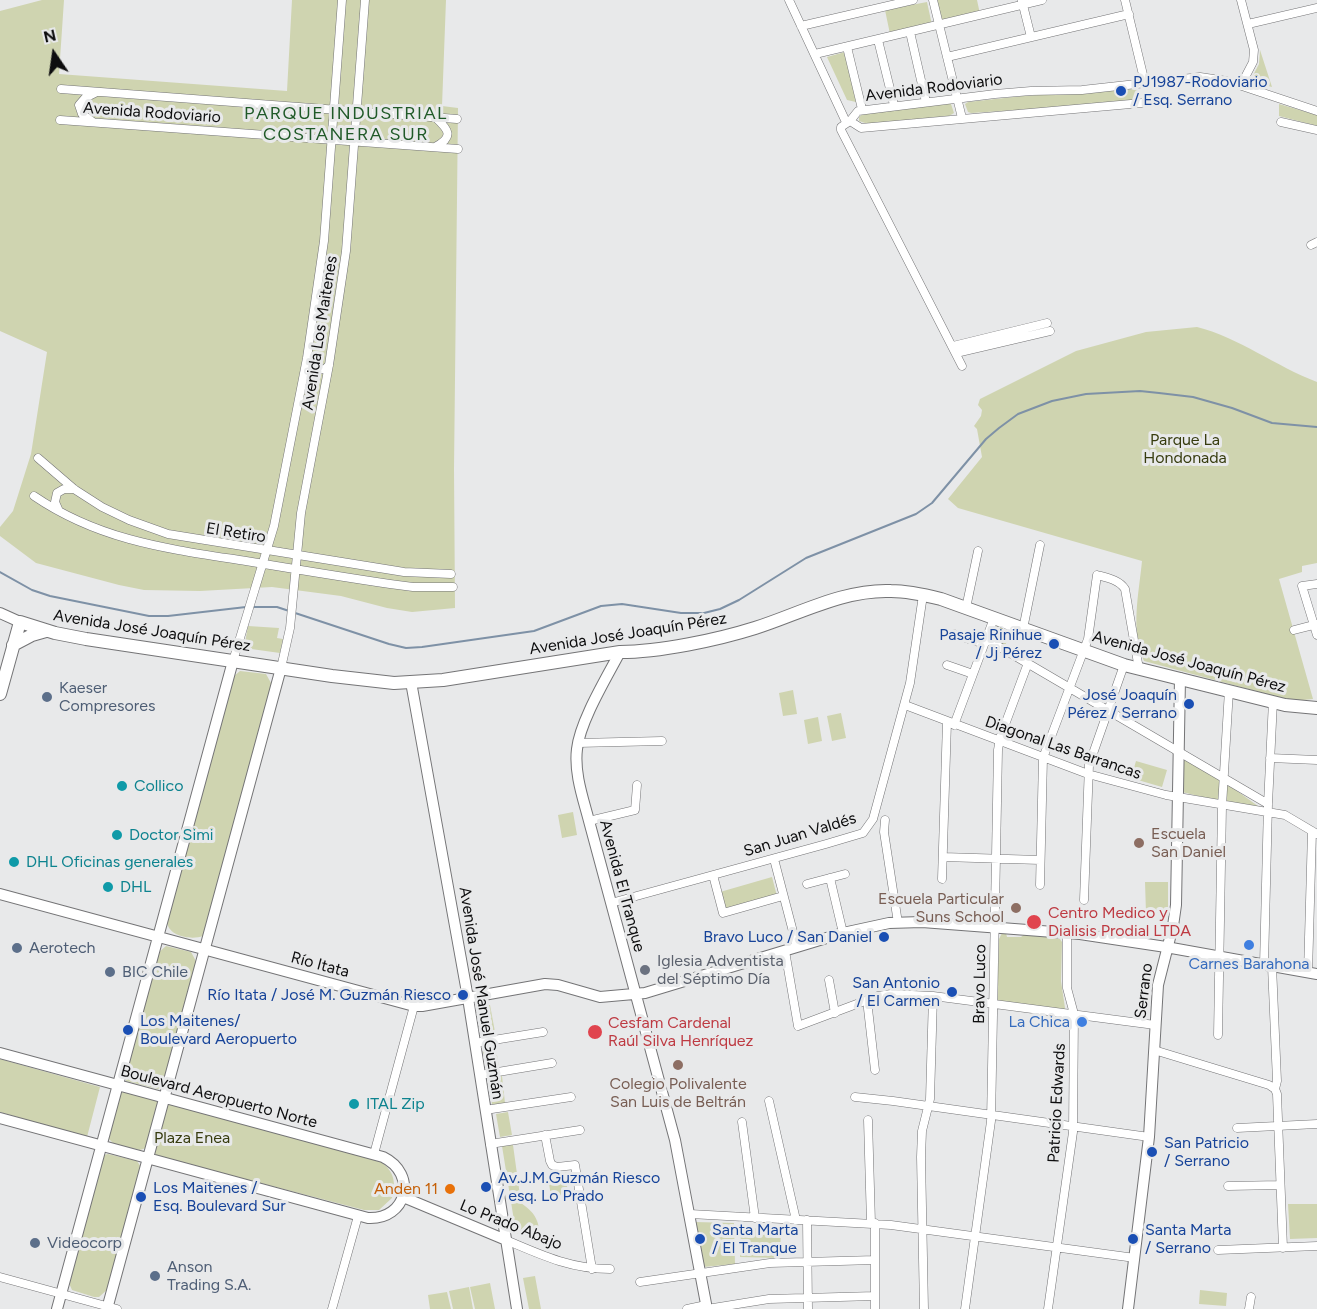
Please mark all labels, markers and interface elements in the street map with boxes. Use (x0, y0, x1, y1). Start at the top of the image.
north arrow (24, 24, 84, 84)
text: N (42, 25, 58, 47)
street label: Avenida Rodoviario (864, 70, 1004, 106)
place label: PJ1987-Rodoviario / Esq. Serrano (1133, 72, 1268, 110)
marker: PJ1987-Rodoviario / Esq. Serrano (1114, 84, 1128, 98)
street label: Avenida Rodoviario (83, 99, 221, 127)
district label: PARQUE INDUSTRIAL COSTANERA SUR (244, 103, 448, 146)
street label: Avenida Los Maitenes (298, 254, 342, 412)
park label: Parque La Hondonada (1143, 430, 1227, 468)
street label: El Retiro (205, 519, 267, 547)
street label: Avenida José Joaquín Pérez (52, 606, 252, 656)
street label: Avenida José Joaquín Pérez (528, 609, 728, 659)
place label: Pasaje Rinihue / Jj Pérez (939, 625, 1042, 663)
street label: Avenida José Joaquín Pérez (1090, 627, 1288, 697)
marker: Pasaje Rinihue / Jj Pérez (1047, 637, 1061, 651)
place label: Kaeser Compresores (59, 678, 155, 716)
place label: José Joaquín Pérez / Serrano (1067, 685, 1177, 723)
marker: Kaeser Compresores (40, 690, 54, 704)
marker: José Joaquín Pérez / Serrano (1182, 697, 1196, 711)
street label: Diagonal Las Barrancas (982, 712, 1144, 784)
place label: Collico (134, 776, 184, 796)
marker: Collico (115, 779, 129, 793)
street label: San Juan Valdés (741, 809, 859, 861)
street label: Avenida El Tranque (595, 818, 649, 954)
place label: Escuela San Daniel (1151, 824, 1226, 862)
place label: Doctor Simi (129, 825, 213, 845)
marker: Doctor Simi (110, 828, 124, 842)
marker: Escuela San Daniel (1132, 836, 1146, 850)
place label: DHL Oficinas generales (26, 852, 193, 872)
marker: DHL Oficinas generales (7, 855, 21, 869)
place label: DHL (120, 877, 151, 897)
marker: DHL (101, 880, 115, 894)
street label: Avenida José Manuel Guzmán (455, 885, 507, 1101)
place label: Escuela Particular Suns School (878, 889, 1004, 927)
marker: Escuela Particular Suns School (1009, 901, 1023, 915)
place label: Centro Medico y Dialisis Prodial LTDA (1048, 903, 1191, 941)
marker: Centro Medico y Dialisis Prodial LTDA (1025, 913, 1043, 931)
place label: Bravo Luco / San Daniel (703, 927, 872, 947)
marker: Bravo Luco / San Daniel (877, 930, 891, 944)
place label: Aerotech (29, 938, 95, 958)
marker: Carnes Barahona (1242, 938, 1256, 952)
marker: Aerotech (10, 941, 24, 955)
street label: Bravo Luco (970, 944, 990, 1024)
street label: Río Itata (289, 948, 351, 982)
place label: Iglesia Adventista del Séptimo Día (657, 951, 784, 989)
place label: Carnes Barahona (1189, 954, 1309, 974)
place label: BIC Chile (122, 962, 188, 982)
street label: Serrano (1131, 962, 1157, 1020)
marker: Iglesia Adventista del Séptimo Día (638, 963, 652, 977)
marker: BIC Chile (103, 965, 117, 979)
place label: San Antonio / El Carmen (852, 973, 940, 1011)
place label: Río Itata / José M. Guzmán Riesco (207, 985, 451, 1005)
marker: San Antonio / El Carmen (945, 985, 959, 999)
marker: Río Itata / José M. Guzmán Riesco (456, 988, 470, 1002)
place label: Los Maitenes/ Boulevard Aeropuerto (140, 1011, 297, 1049)
place label: La Chica (1009, 1012, 1070, 1032)
place label: Cesfam Cardenal Raúl Silva Henríquez (608, 1013, 753, 1051)
marker: La Chica (1075, 1015, 1089, 1029)
marker: Los Maitenes/ Boulevard Aeropuerto (121, 1023, 135, 1037)
marker: Cesfam Cardenal Raúl Silva Henríquez (586, 1023, 604, 1041)
street label: Patricio Edwards (1044, 1043, 1070, 1163)
marker: Colegio Polivalente San Luis de Beltrán (671, 1058, 685, 1072)
street label: Boulevard Aeropuerto Norte (119, 1061, 319, 1133)
place label: Colegio Polivalente San Luis de Beltrán (609, 1074, 747, 1112)
place label: ITAL Zip (366, 1094, 425, 1114)
marker: ITAL Zip (347, 1097, 361, 1111)
park label: Plaza Enea (154, 1128, 230, 1148)
place label: San Patricio / Serrano (1164, 1133, 1249, 1171)
marker: San Patricio / Serrano (1145, 1145, 1159, 1159)
place label: Av.J.M.Guzmán Riesco / esq. Lo Prado (498, 1168, 660, 1206)
place label: Los Maitenes / Esq. Boulevard Sur (153, 1178, 286, 1216)
place label: Anden 11 (374, 1179, 438, 1199)
marker: Av.J.M.Guzmán Riesco / esq. Lo Prado (479, 1180, 493, 1194)
marker: Anden 11 (443, 1182, 457, 1196)
marker: Los Maitenes / Esq. Boulevard Sur (134, 1190, 148, 1204)
street label: Lo Prado Abajo (457, 1196, 565, 1254)
place label: Santa Marta / El Tranque (712, 1220, 798, 1258)
place label: Santa Marta / Serrano (1145, 1220, 1231, 1258)
marker: Santa Marta / El Tranque (693, 1232, 707, 1246)
marker: Santa Marta / Serrano (1126, 1232, 1140, 1246)
place label: Videocorp (47, 1233, 122, 1253)
marker: Videocorp (28, 1236, 42, 1250)
place label: Anson Trading S.A. (167, 1257, 251, 1295)
marker: Anson Trading S.A. (148, 1269, 162, 1283)

